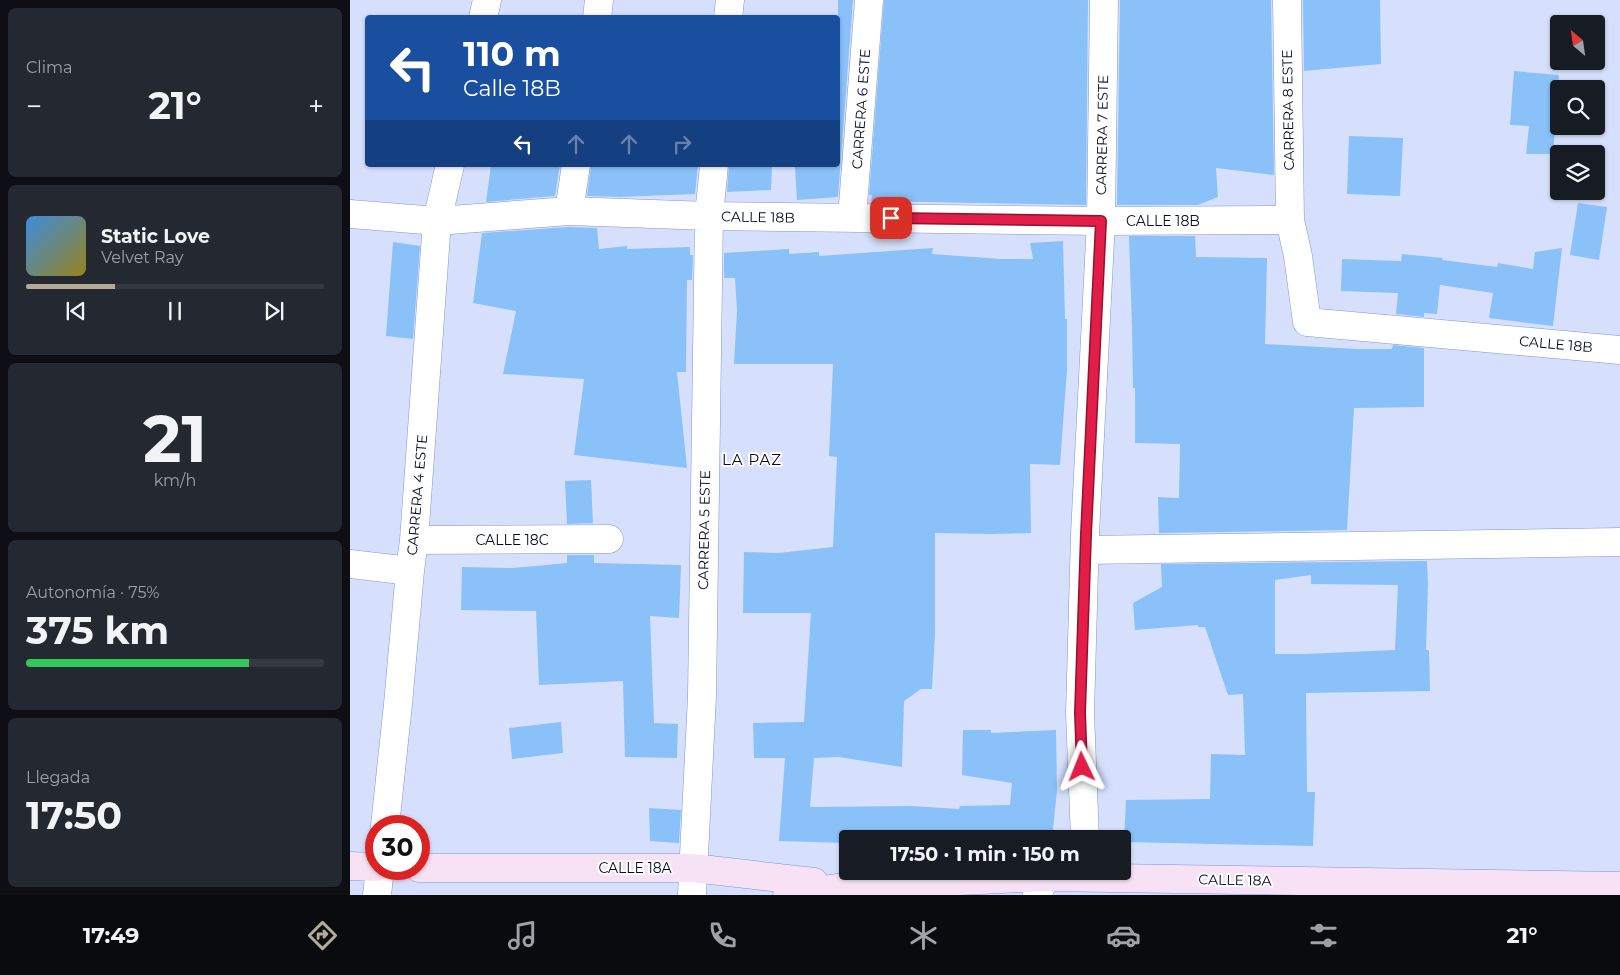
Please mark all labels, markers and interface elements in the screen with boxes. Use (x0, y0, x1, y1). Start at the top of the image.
north arrow (1550, 15, 1605, 70)
map controls (1550, 15, 1605, 200)
text: 110 m (463, 32, 561, 75)
icon: left (380, 35, 445, 100)
street label: CARRERA 6 ESTE (848, 48, 874, 170)
street label: CARRERA 8 ESTE (1278, 49, 1298, 171)
text: Clima (26, 58, 72, 77)
text: Calle 18B (463, 75, 561, 102)
street label: CARRERA 7 ESTE (1092, 75, 1112, 195)
button: search (1550, 80, 1605, 135)
text: 21° (148, 82, 202, 129)
text: − (26, 89, 42, 123)
text: + (308, 89, 324, 123)
icon: left (509, 130, 537, 158)
icon: ahead (562, 130, 590, 158)
icon: ahead (615, 130, 643, 158)
icon: right (668, 130, 696, 158)
button: layers (1550, 145, 1605, 200)
pin (870, 197, 912, 239)
icon: arrive (877, 204, 905, 232)
street label: CALLE 18B (721, 207, 795, 227)
street label: CALLE 18B (1126, 212, 1200, 230)
text: Static Love (101, 225, 210, 248)
text: Velvet Ray (101, 248, 183, 267)
icon: previous (62, 297, 90, 325)
icon: pause (161, 297, 189, 325)
icon: next (260, 297, 288, 325)
street label: CALLE 18B (1518, 332, 1594, 356)
text: 21 (143, 399, 207, 478)
street label: CARRERA 4 ESTE (403, 434, 431, 556)
district label: LA PAZ (722, 450, 782, 469)
street label: CARRERA 5 ESTE (694, 470, 714, 590)
text: km/h (154, 471, 196, 490)
street label: CALLE 18C (475, 531, 549, 549)
text: Autonomía · 75% (26, 583, 160, 602)
text: 375 km (26, 607, 169, 654)
position arrow (1055, 740, 1107, 792)
text: Llegada (26, 768, 90, 787)
text: 17:50 (26, 792, 122, 839)
speed limit sign: 30 (365, 815, 430, 880)
text: 17:50 · 1 min · 150 m (890, 843, 1080, 866)
street label: CALLE 18A (598, 859, 673, 877)
street label: CALLE 18A (1198, 870, 1273, 890)
icon: directions (305, 918, 340, 953)
icon: music (505, 918, 540, 953)
icon: phone (705, 918, 740, 953)
icon: climate (906, 918, 941, 953)
icon: car (1106, 918, 1141, 953)
icon: filters (1306, 918, 1341, 953)
text: 17:49 (83, 922, 139, 949)
text: 21° (1507, 922, 1537, 949)

